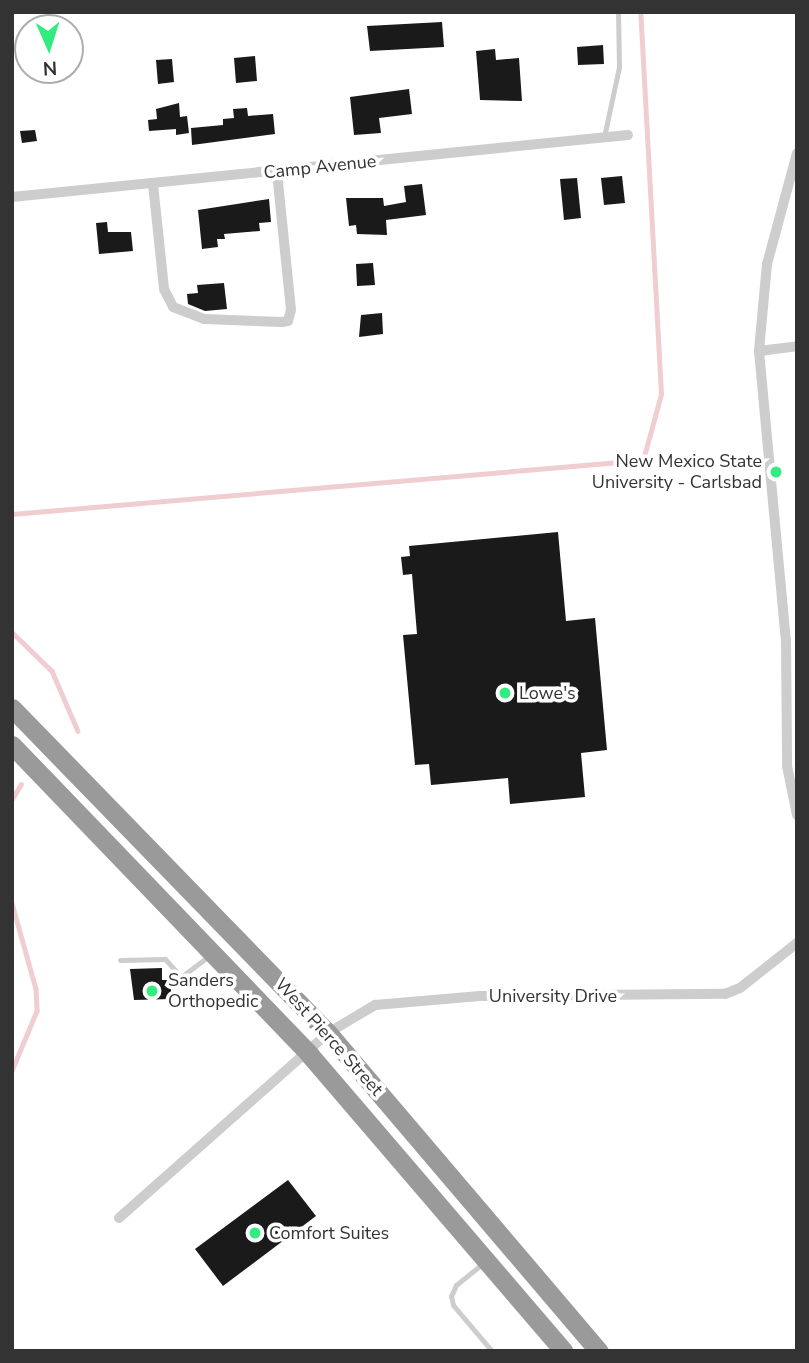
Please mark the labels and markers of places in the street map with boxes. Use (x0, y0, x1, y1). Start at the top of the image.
place label: New Mexico State University - Carlsbad (592, 451, 762, 494)
marker: New Mexico State University - Carlsbad (768, 464, 784, 480)
place label: Lowe's (519, 682, 576, 704)
marker: Lowe's (497, 685, 513, 701)
place label: Sanders Orthopedic (168, 970, 258, 1012)
marker: Sanders Orthopedic (142, 981, 162, 1001)
place label: Comfort Suites (269, 1222, 389, 1244)
marker: Comfort Suites (247, 1225, 263, 1241)

